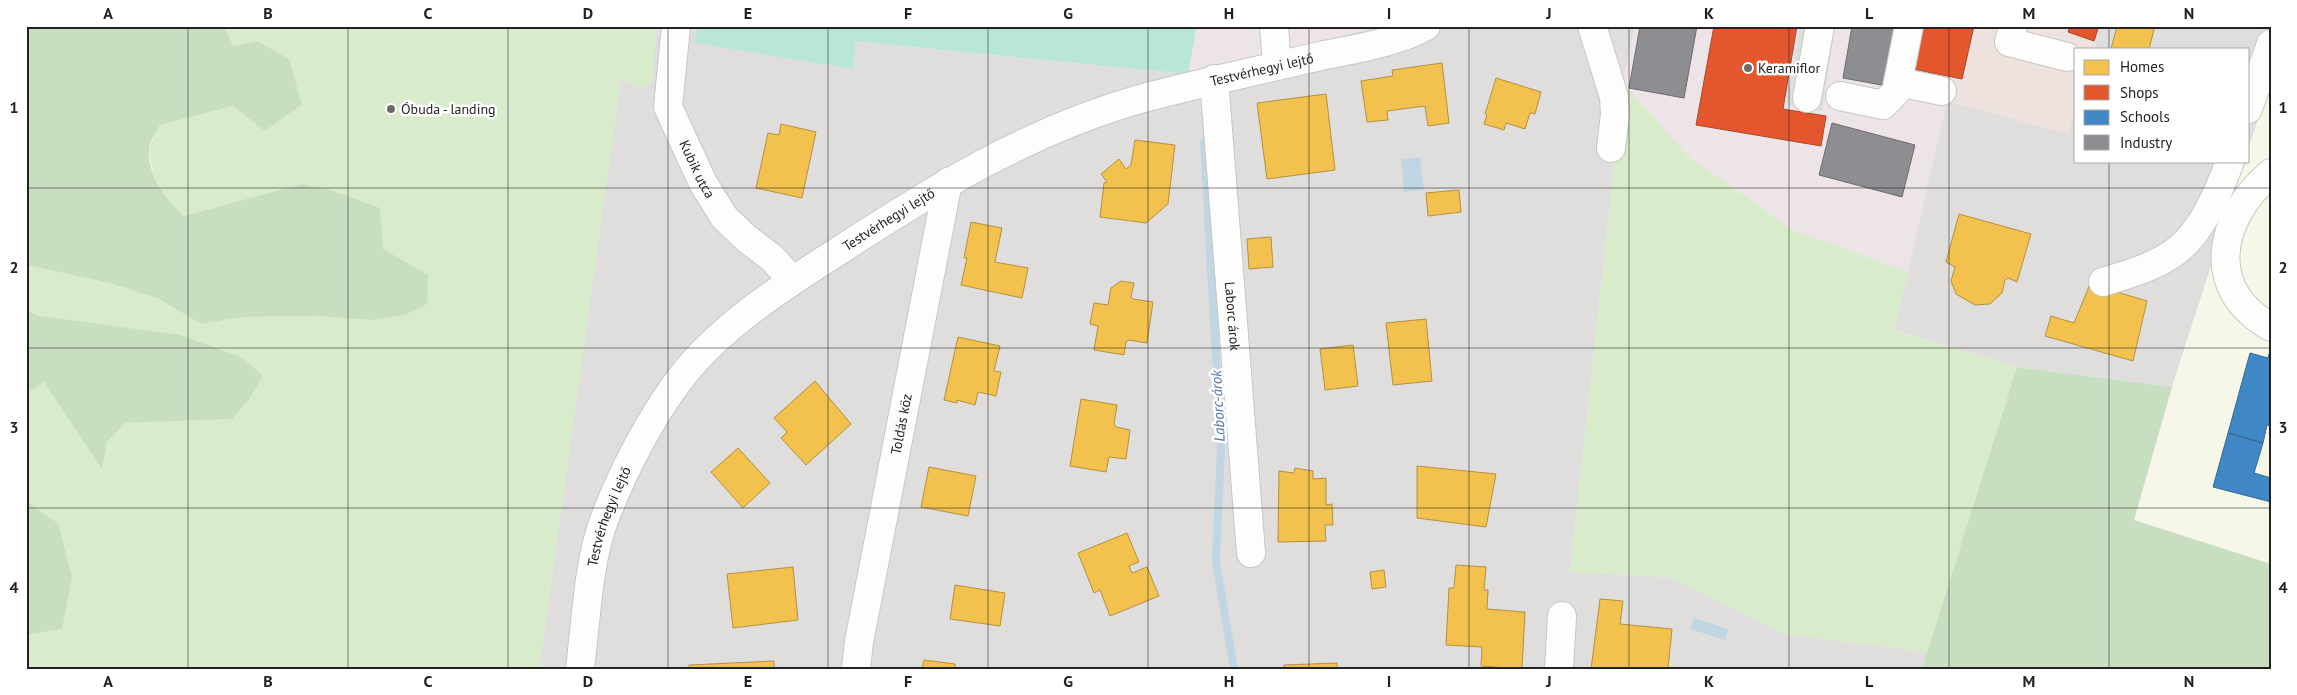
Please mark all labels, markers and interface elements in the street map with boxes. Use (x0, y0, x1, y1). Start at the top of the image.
text: A (103, 3, 113, 23)
text: B (263, 3, 273, 23)
text: C (424, 3, 433, 23)
text: D (583, 3, 593, 23)
text: E (744, 3, 752, 23)
text: F (904, 3, 912, 23)
text: G (1063, 3, 1073, 23)
text: H (1224, 3, 1234, 23)
text: I (1387, 3, 1391, 23)
text: J (1545, 3, 1552, 23)
text: K (1704, 3, 1714, 23)
text: L (1865, 3, 1874, 23)
text: M (2023, 3, 2035, 23)
text: N (2184, 3, 2194, 23)
legend (2074, 48, 2250, 162)
street label: Testvérhegyi lejtő (1208, 49, 1315, 90)
text: Homes (2120, 57, 2164, 76)
place label: Keramiflor (1758, 59, 1820, 77)
marker: Keramiflor (1742, 62, 1754, 74)
text: Shops (2120, 83, 2159, 102)
text: 1 (9, 97, 19, 117)
text: 1 (2278, 97, 2288, 117)
place label: Óbuda - landing (401, 100, 496, 118)
marker: Óbuda - landing (385, 103, 397, 115)
text: Schools (2120, 107, 2170, 126)
text: Industry (2120, 133, 2172, 152)
street label: Kubik utca (675, 137, 719, 202)
street label: Testvérhegyi lejtő (839, 184, 938, 255)
text: 2 (9, 257, 19, 277)
text: 2 (2278, 257, 2288, 277)
street label: Laborc árok (1221, 281, 1244, 352)
water label: Laborc-árok (1206, 368, 1229, 442)
street label: Toldás köz (886, 392, 916, 456)
text: 3 (9, 417, 19, 437)
text: 3 (2278, 417, 2288, 437)
street label: Testvérhegyi lejtő (583, 463, 635, 568)
text: 4 (9, 577, 19, 597)
text: 4 (2278, 577, 2288, 597)
text: A (103, 671, 113, 691)
text: B (263, 671, 273, 691)
text: C (424, 671, 433, 691)
text: D (583, 671, 593, 691)
text: E (744, 671, 752, 691)
text: F (904, 671, 912, 691)
text: G (1063, 671, 1073, 691)
text: H (1224, 671, 1234, 691)
text: I (1387, 671, 1391, 691)
text: J (1545, 671, 1552, 691)
text: K (1704, 671, 1714, 691)
text: L (1865, 671, 1874, 691)
text: M (2023, 671, 2035, 691)
text: N (2184, 671, 2194, 691)

